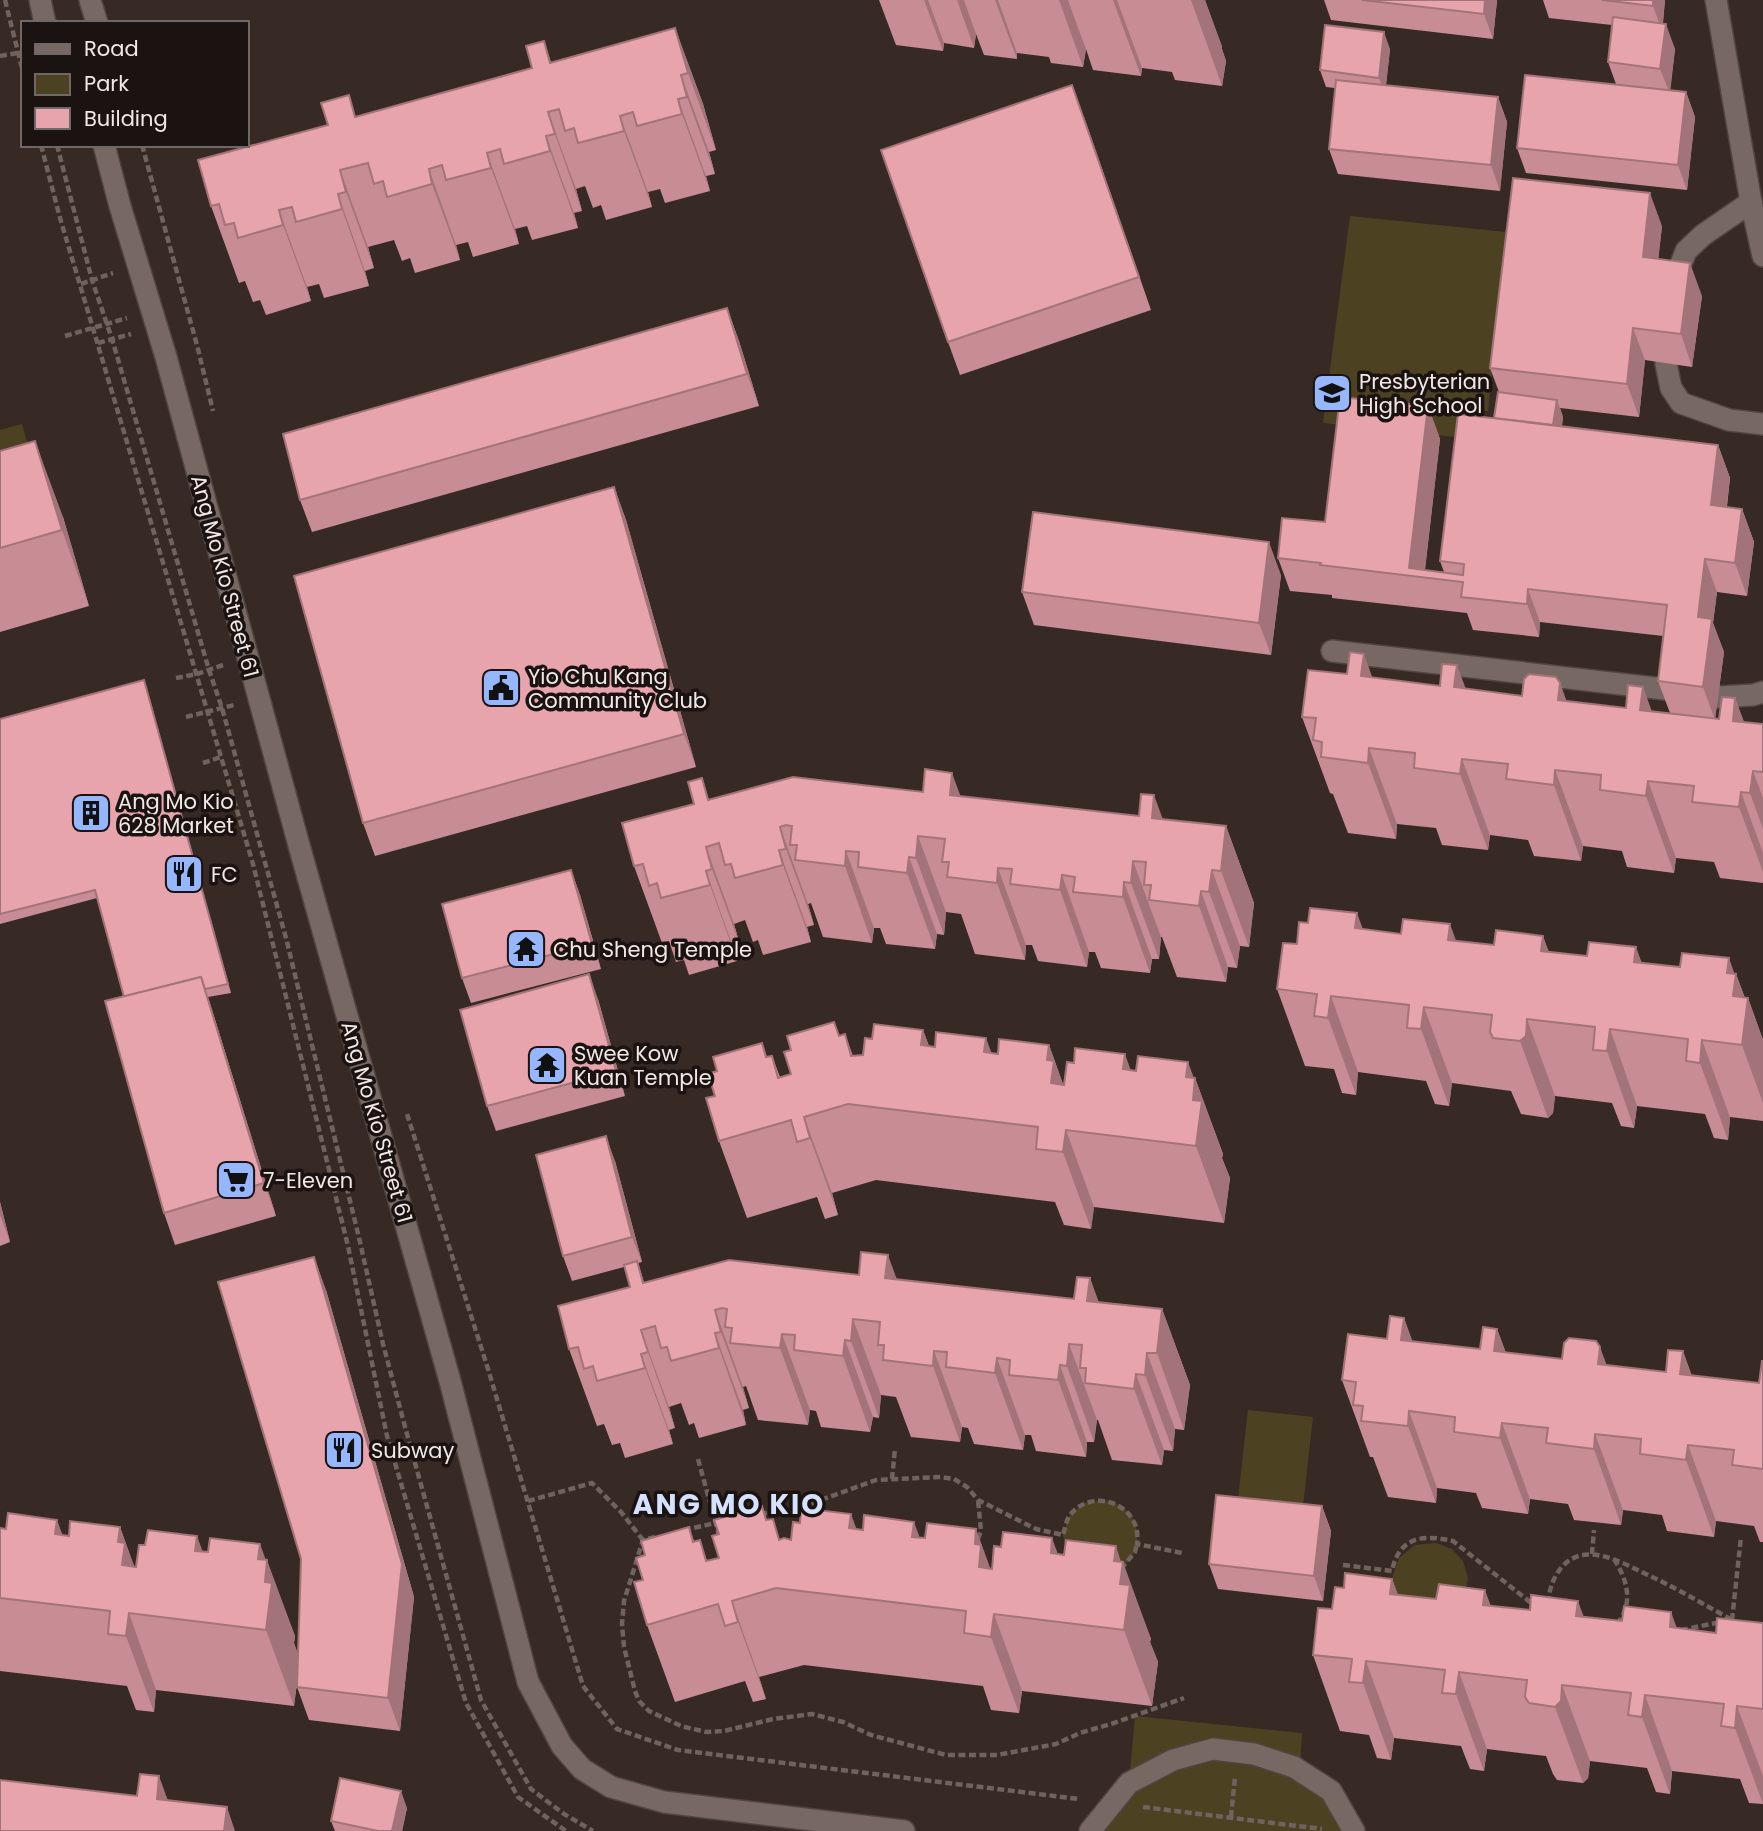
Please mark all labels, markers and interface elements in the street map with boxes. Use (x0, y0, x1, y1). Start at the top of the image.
legend (21, 21, 248, 147)
text: Road (84, 34, 139, 63)
text: Park (84, 69, 129, 98)
text: Building (84, 104, 168, 133)
place label: Presbyterian High School (1359, 367, 1490, 420)
school or university icon: Presbyterian High School (1311, 372, 1353, 414)
street label: Ang Mo Kio Street 61 (184, 472, 266, 680)
place label: Yio Chu Kang Community Club (528, 662, 707, 715)
public building icon: Yio Chu Kang Community Club (480, 667, 522, 709)
place label: Ang Mo Kio 628 Market (118, 787, 234, 840)
building icon: Ang Mo Kio 628 Market (70, 792, 112, 834)
restaurant icon: FC (163, 853, 205, 895)
place label: FC (211, 860, 238, 889)
temple icon: Chu Sheng Temple (505, 928, 547, 970)
place label: Chu Sheng Temple (553, 935, 752, 964)
street label: Ang Mo Kio Street 61 (334, 1018, 420, 1226)
place label: Swee Kow Kuan Temple (574, 1039, 712, 1092)
temple icon: Swee Kow Kuan Temple (526, 1044, 568, 1086)
supermarket icon: 7-Eleven (215, 1159, 257, 1201)
place label: 7-Eleven (263, 1166, 353, 1195)
restaurant icon: Subway (323, 1429, 365, 1471)
place label: Subway (371, 1436, 454, 1465)
district label: ANG MO KIO (633, 1485, 825, 1524)

